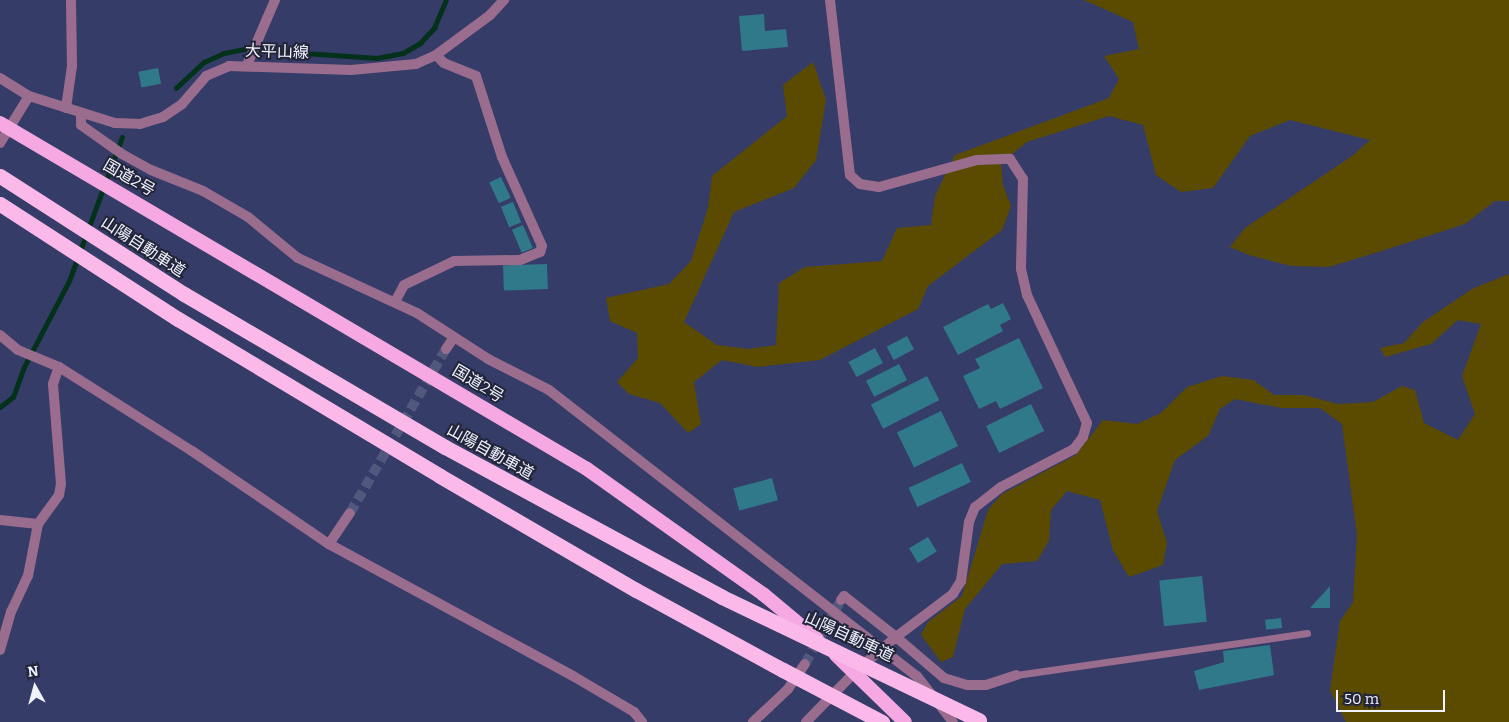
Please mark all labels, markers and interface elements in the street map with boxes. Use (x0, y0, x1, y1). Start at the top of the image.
street label: 大平山線 (245, 41, 309, 63)
street label: 国道2号 (100, 156, 158, 200)
street label: 山陽自動車道 (98, 213, 188, 281)
street label: 国道2号 (449, 361, 507, 407)
street label: 山陽自動車道 (443, 420, 537, 484)
street label: 山陽自動車道 (801, 608, 897, 666)
north arrow (10, 662, 60, 712)
text: N (27, 663, 40, 681)
scale bar (1339, 680, 1448, 712)
text: 50 m (1344, 690, 1379, 708)

